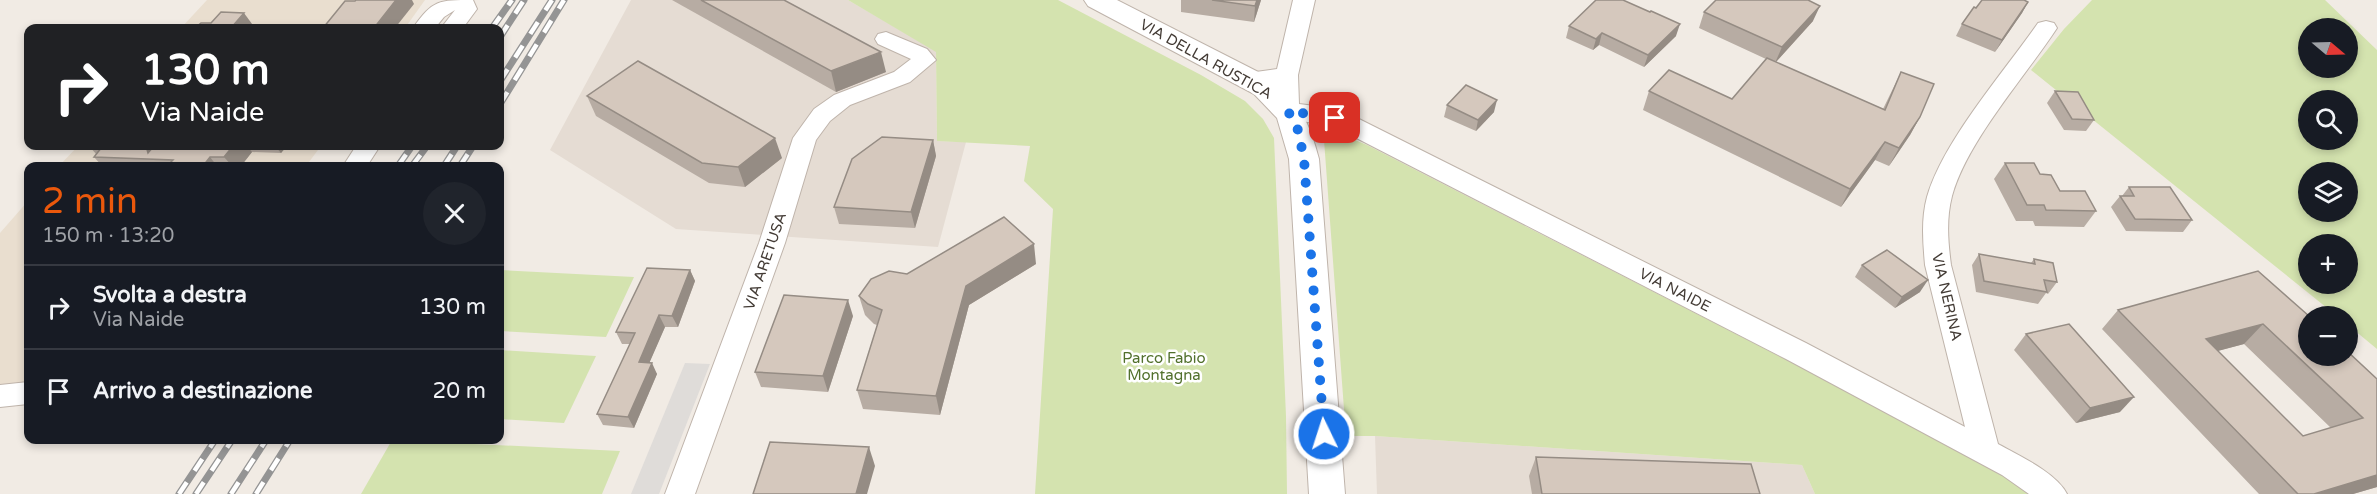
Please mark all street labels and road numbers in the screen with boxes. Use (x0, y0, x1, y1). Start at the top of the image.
street label: VIA DELLA RUSTICA (1137, 15, 1275, 103)
street label: VIA ARETUSA (740, 210, 790, 312)
street label: VIA NERINA (1928, 251, 1966, 343)
street label: VIA NAIDE (1636, 264, 1714, 316)

